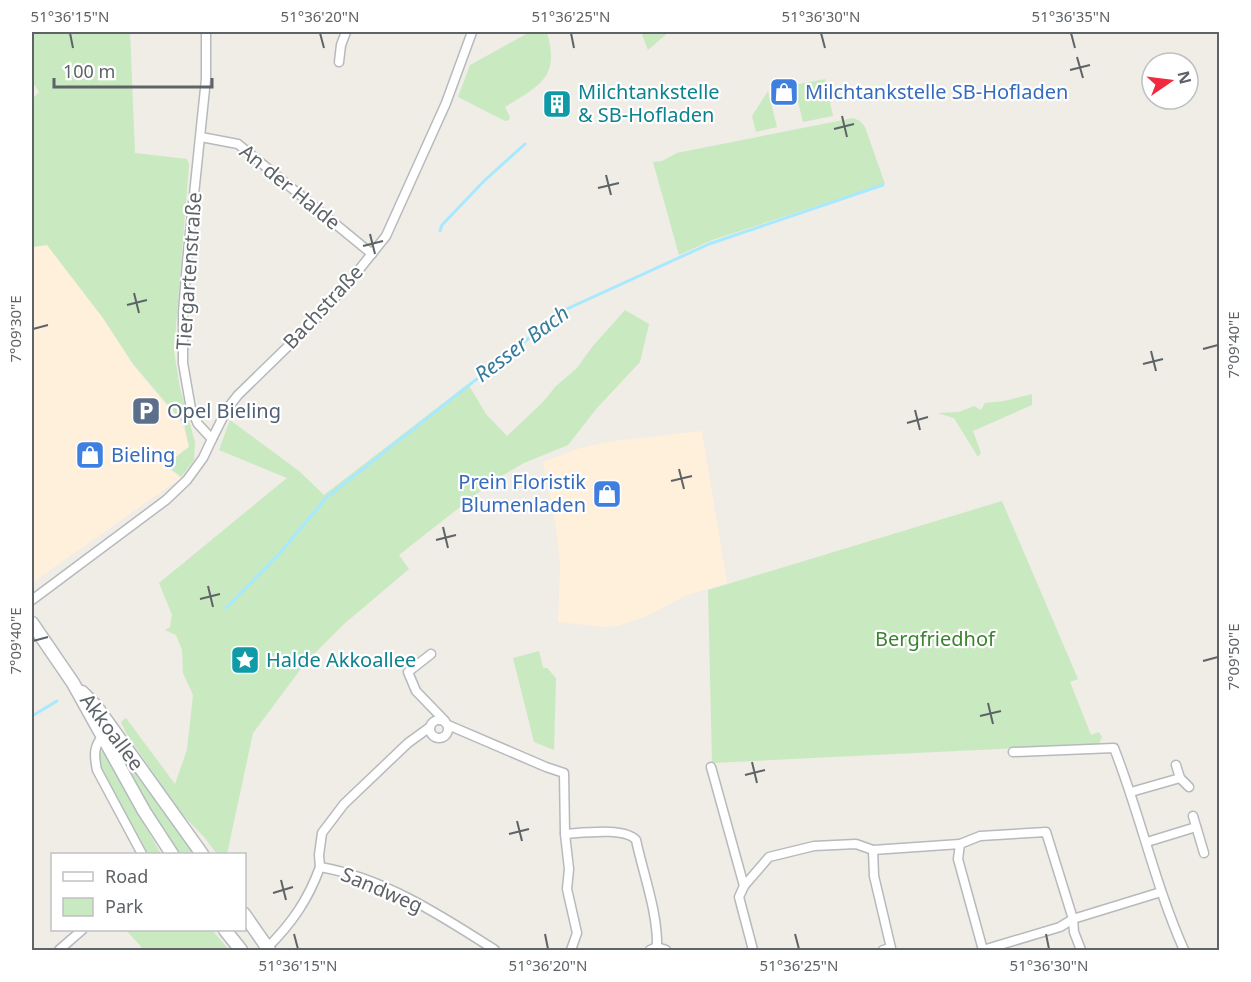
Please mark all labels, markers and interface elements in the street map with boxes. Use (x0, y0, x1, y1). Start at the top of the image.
text: 51°36'15"N (31, 6, 109, 26)
text: 51°36'20"N (281, 6, 359, 26)
text: 51°36'25"N (532, 6, 610, 26)
text: 51°36'30"N (782, 6, 860, 26)
text: 51°36'35"N (1032, 6, 1110, 26)
scale bar (54, 51, 212, 89)
north arrow (1140, 51, 1200, 111)
text: 100 m (63, 59, 115, 83)
text: N (1172, 68, 1197, 86)
shop icon: Milchtankstelle SB-Hofladen (768, 76, 800, 108)
place label: Milchtankstelle & SB-Hofladen (578, 78, 720, 128)
place label: Milchtankstelle SB-Hofladen (805, 78, 1068, 105)
building icon: Milchtankstelle & SB-Hofladen (541, 88, 573, 120)
street label: An der Halde (234, 138, 346, 236)
street label: Tiergartenstraße (170, 191, 207, 351)
street label: Bachstraße (277, 259, 369, 355)
text: 7°09'30"E (5, 295, 25, 363)
water label: Resser Bach (469, 299, 574, 388)
text: 7°09'40"E (1223, 311, 1243, 379)
parking icon: Opel Bieling (130, 395, 162, 427)
place label: Opel Bieling (167, 397, 281, 424)
shop icon: Bieling (74, 439, 106, 471)
place label: Bieling (111, 441, 175, 468)
place label: Prein Floristik Blumenladen (458, 468, 586, 518)
shop icon: Prein Floristik Blumenladen (591, 478, 623, 510)
text: 7°09'40"E (5, 607, 25, 675)
text: 7°09'50"E (1223, 623, 1243, 691)
park label: Bergfriedhof (875, 625, 996, 652)
place icon: Halde Akkoallee (229, 644, 261, 676)
place label: Halde Akkoallee (266, 646, 416, 673)
street label: Akkoallee (74, 687, 150, 776)
legend (51, 853, 246, 931)
street label: Sandweg (337, 860, 427, 919)
text: Road (105, 864, 148, 888)
text: Park (105, 894, 143, 918)
text: 51°36'15"N (259, 955, 337, 975)
text: 51°36'20"N (509, 955, 587, 975)
text: 51°36'25"N (760, 955, 838, 975)
text: 51°36'30"N (1010, 955, 1088, 975)

